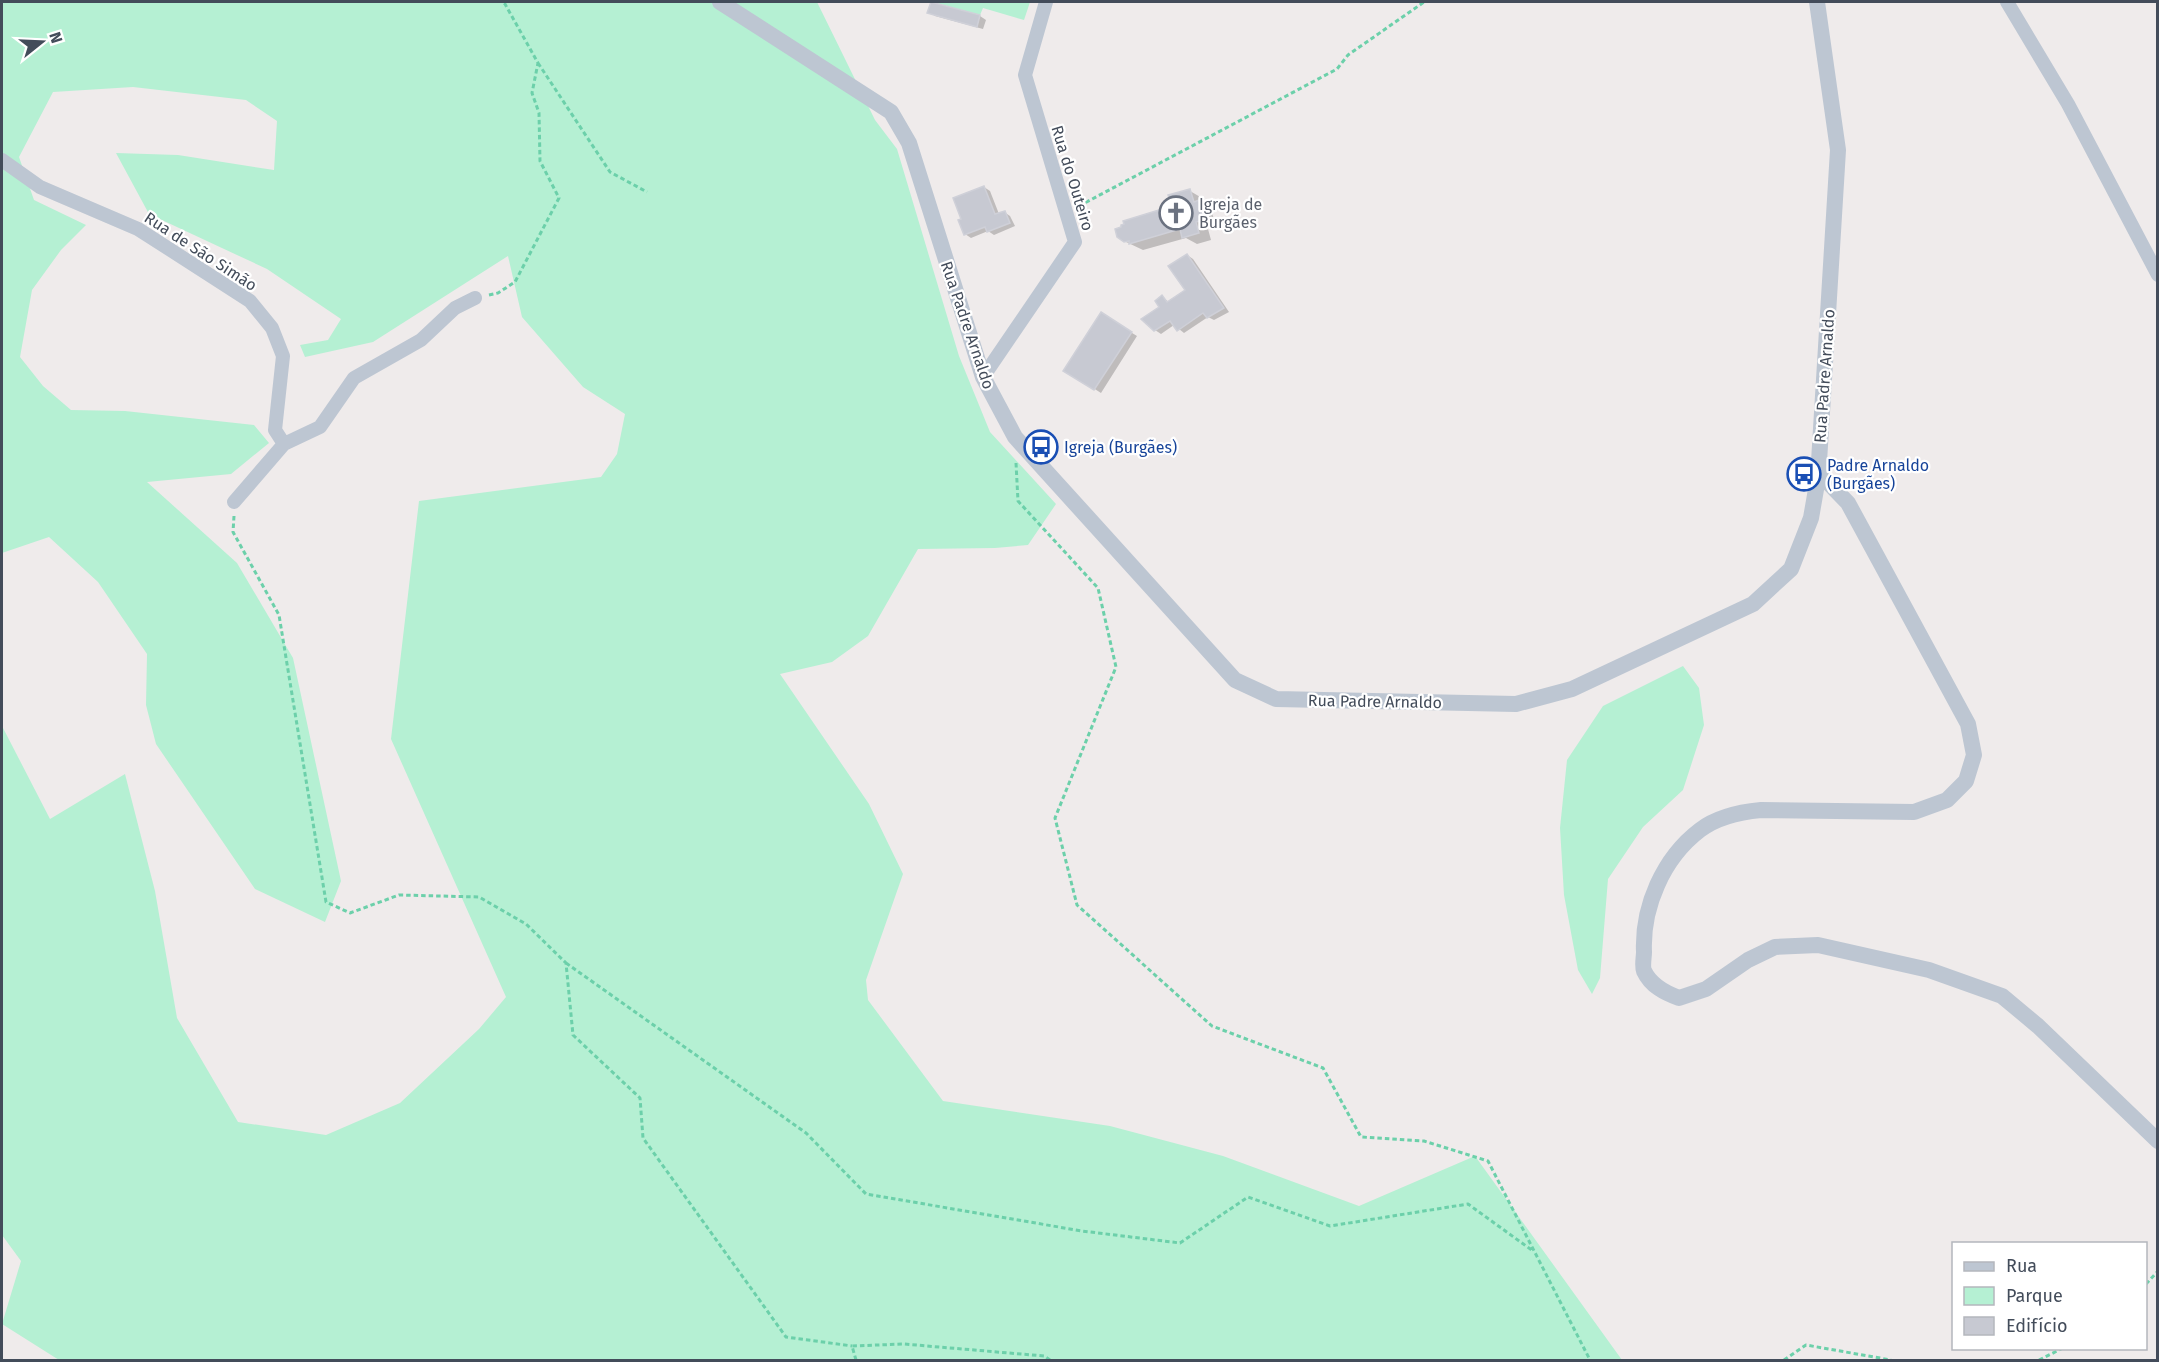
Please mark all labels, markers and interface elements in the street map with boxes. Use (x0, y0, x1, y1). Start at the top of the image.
north arrow (12, 12, 72, 72)
text: N (45, 30, 66, 45)
street label: Rua do Outeiro (1047, 123, 1098, 233)
church icon: Igreja de Burgães (1158, 195, 1194, 231)
place label: Igreja de Burgães (1199, 195, 1262, 232)
street label: Rua de São Simão (141, 208, 261, 295)
street label: Rua Padre Arnaldo (937, 259, 998, 392)
street label: Rua Padre Arnaldo (1810, 308, 1839, 444)
bus stop icon: Igreja (Burgães) (1023, 429, 1059, 465)
place label: Igreja (Burgães) (1064, 438, 1177, 457)
bus stop icon: Padre Arnaldo (Burgães) (1786, 456, 1822, 492)
place label: Padre Arnaldo (Burgães) (1827, 456, 1929, 493)
street label: Rua Padre Arnaldo (1308, 691, 1442, 712)
legend (1952, 1242, 2147, 1350)
text: Rua (2006, 1255, 2037, 1277)
text: Parque (2006, 1285, 2063, 1307)
text: Edifício (2006, 1315, 2068, 1337)

